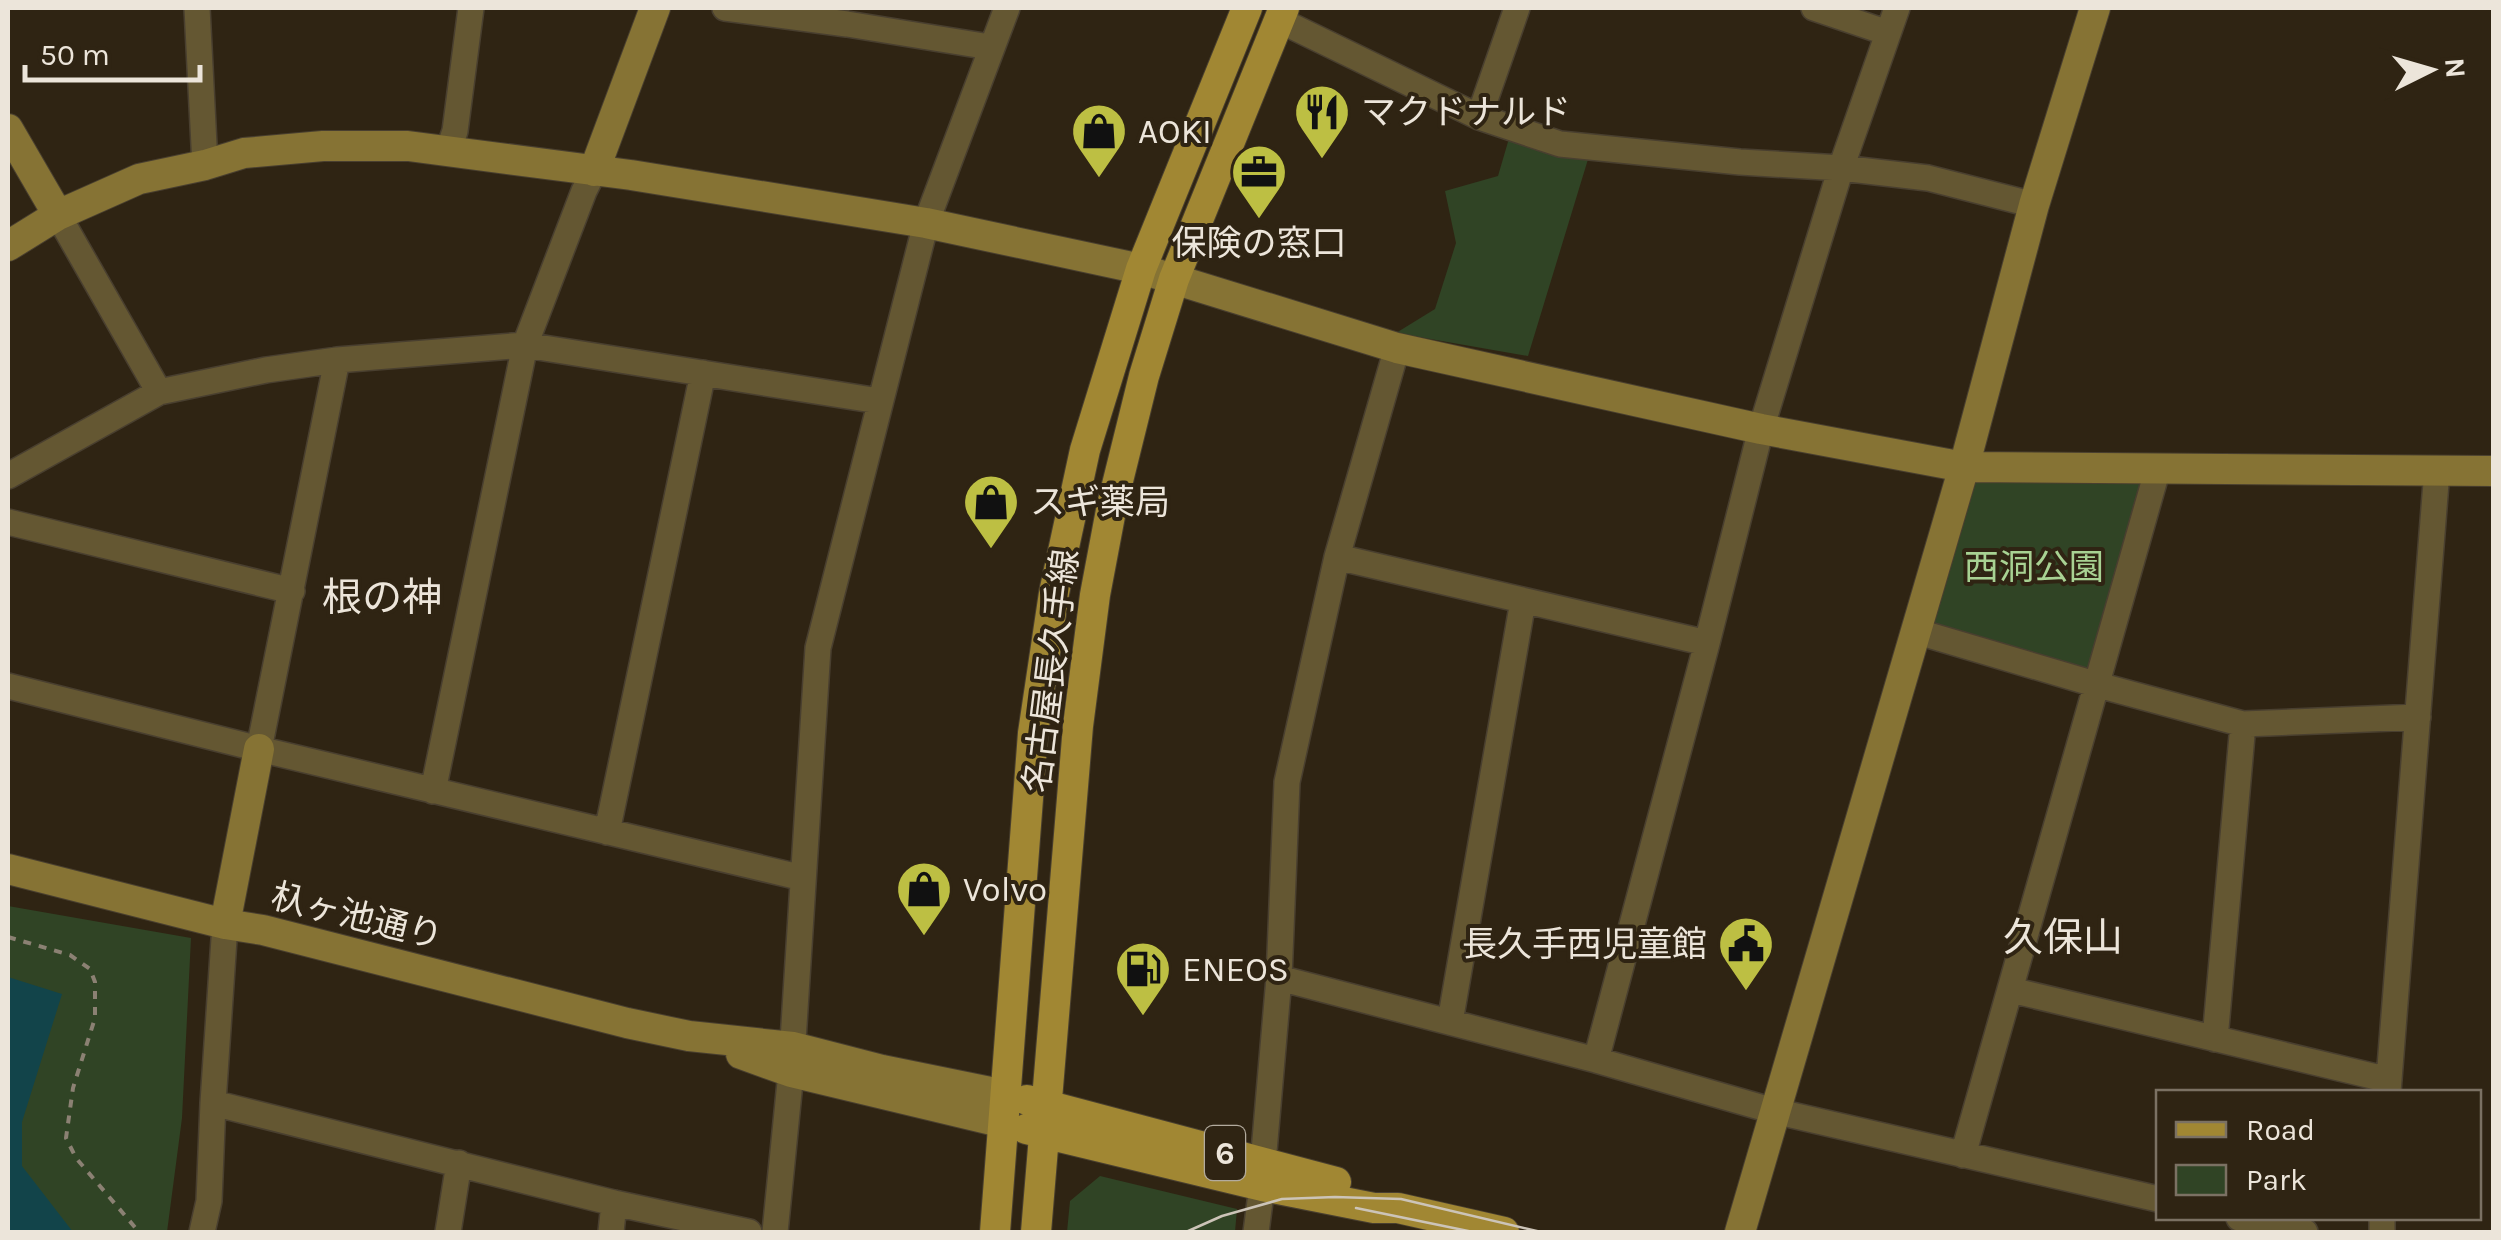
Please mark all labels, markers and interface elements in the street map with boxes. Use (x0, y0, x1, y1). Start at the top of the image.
scale bar (25, 20, 200, 82)
north arrow (2381, 20, 2481, 120)
text: 50 m (40, 37, 110, 73)
text: N (2438, 56, 2473, 79)
restaurant icon: マクドナルド (1292, 82, 1352, 161)
place label: マクドナルド (1361, 92, 1571, 133)
shop icon: AOKI (1069, 101, 1129, 180)
place label: AOKI (1138, 111, 1212, 152)
office icon: 保険の窓口 (1229, 142, 1289, 221)
place label: 保険の窓口 (1171, 223, 1347, 264)
shop icon: スギ薬局 (961, 472, 1021, 551)
place label: スギ薬局 (1030, 482, 1170, 523)
street label: 名古屋長久手線 (1016, 547, 1087, 795)
park label: 西洞公園 (1964, 547, 2104, 588)
district label: 根の神 (322, 574, 442, 621)
shop icon: Volvo (894, 859, 954, 938)
place label: Volvo (963, 869, 1047, 910)
street label: 杁ヶ池通り (267, 875, 447, 958)
public building icon: 長久手西児童館 (1716, 914, 1776, 993)
district label: 久保山 (2003, 914, 2123, 961)
place label: 長久手西児童館 (1462, 924, 1707, 965)
fuel station icon: ENEOS (1113, 939, 1173, 1018)
place label: ENEOS (1182, 949, 1289, 990)
legend (2156, 1090, 2481, 1220)
text: Road (2246, 1112, 2315, 1148)
road number: 6 (1205, 1126, 1245, 1180)
text: Park (2246, 1162, 2307, 1198)

